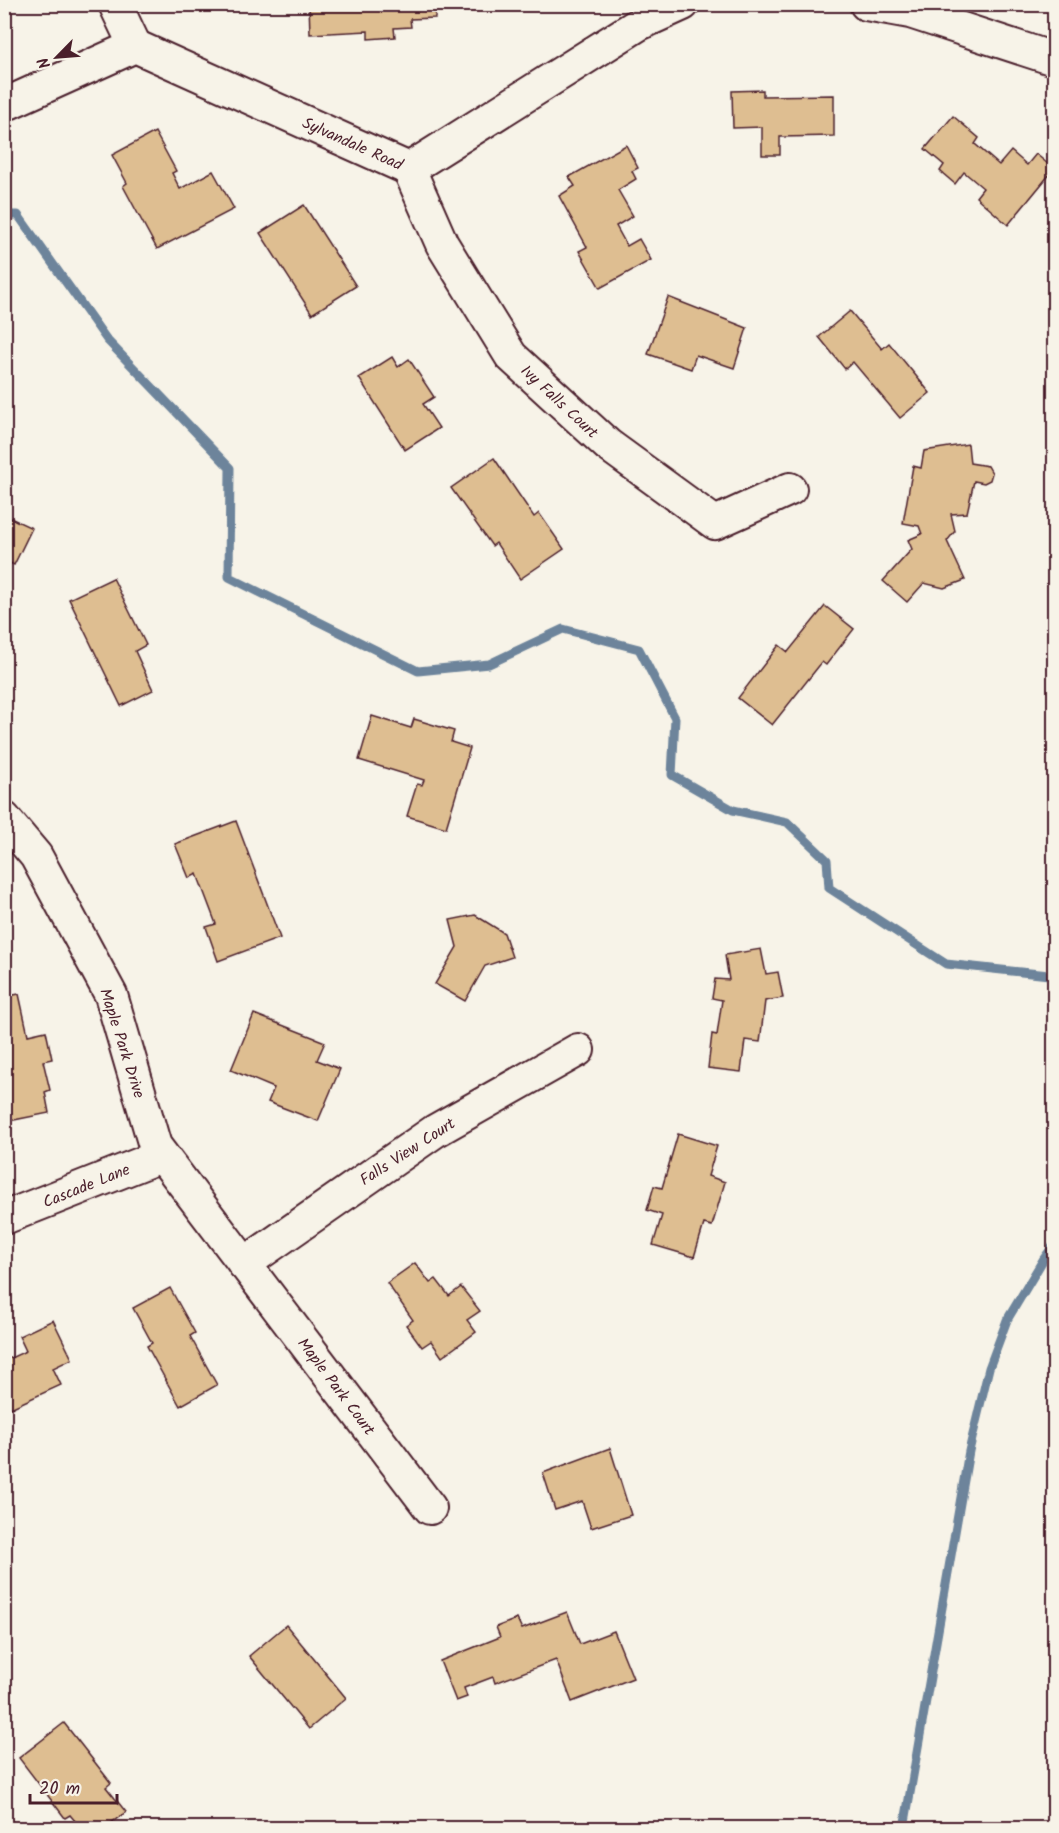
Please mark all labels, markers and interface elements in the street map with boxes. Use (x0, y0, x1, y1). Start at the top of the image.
north arrow (27, 27, 87, 87)
text: N (31, 53, 58, 73)
street label: Sylvandale Road (298, 111, 408, 178)
street label: Ivy Falls Court (514, 359, 604, 445)
street label: Maple Park Drive (92, 985, 151, 1102)
street label: Falls View Court (355, 1111, 461, 1193)
street label: Cascade Lane (39, 1158, 134, 1215)
street label: Maple Park Court (291, 1333, 381, 1442)
scale bar (30, 1767, 117, 1805)
text: 20 m (39, 1775, 80, 1804)

